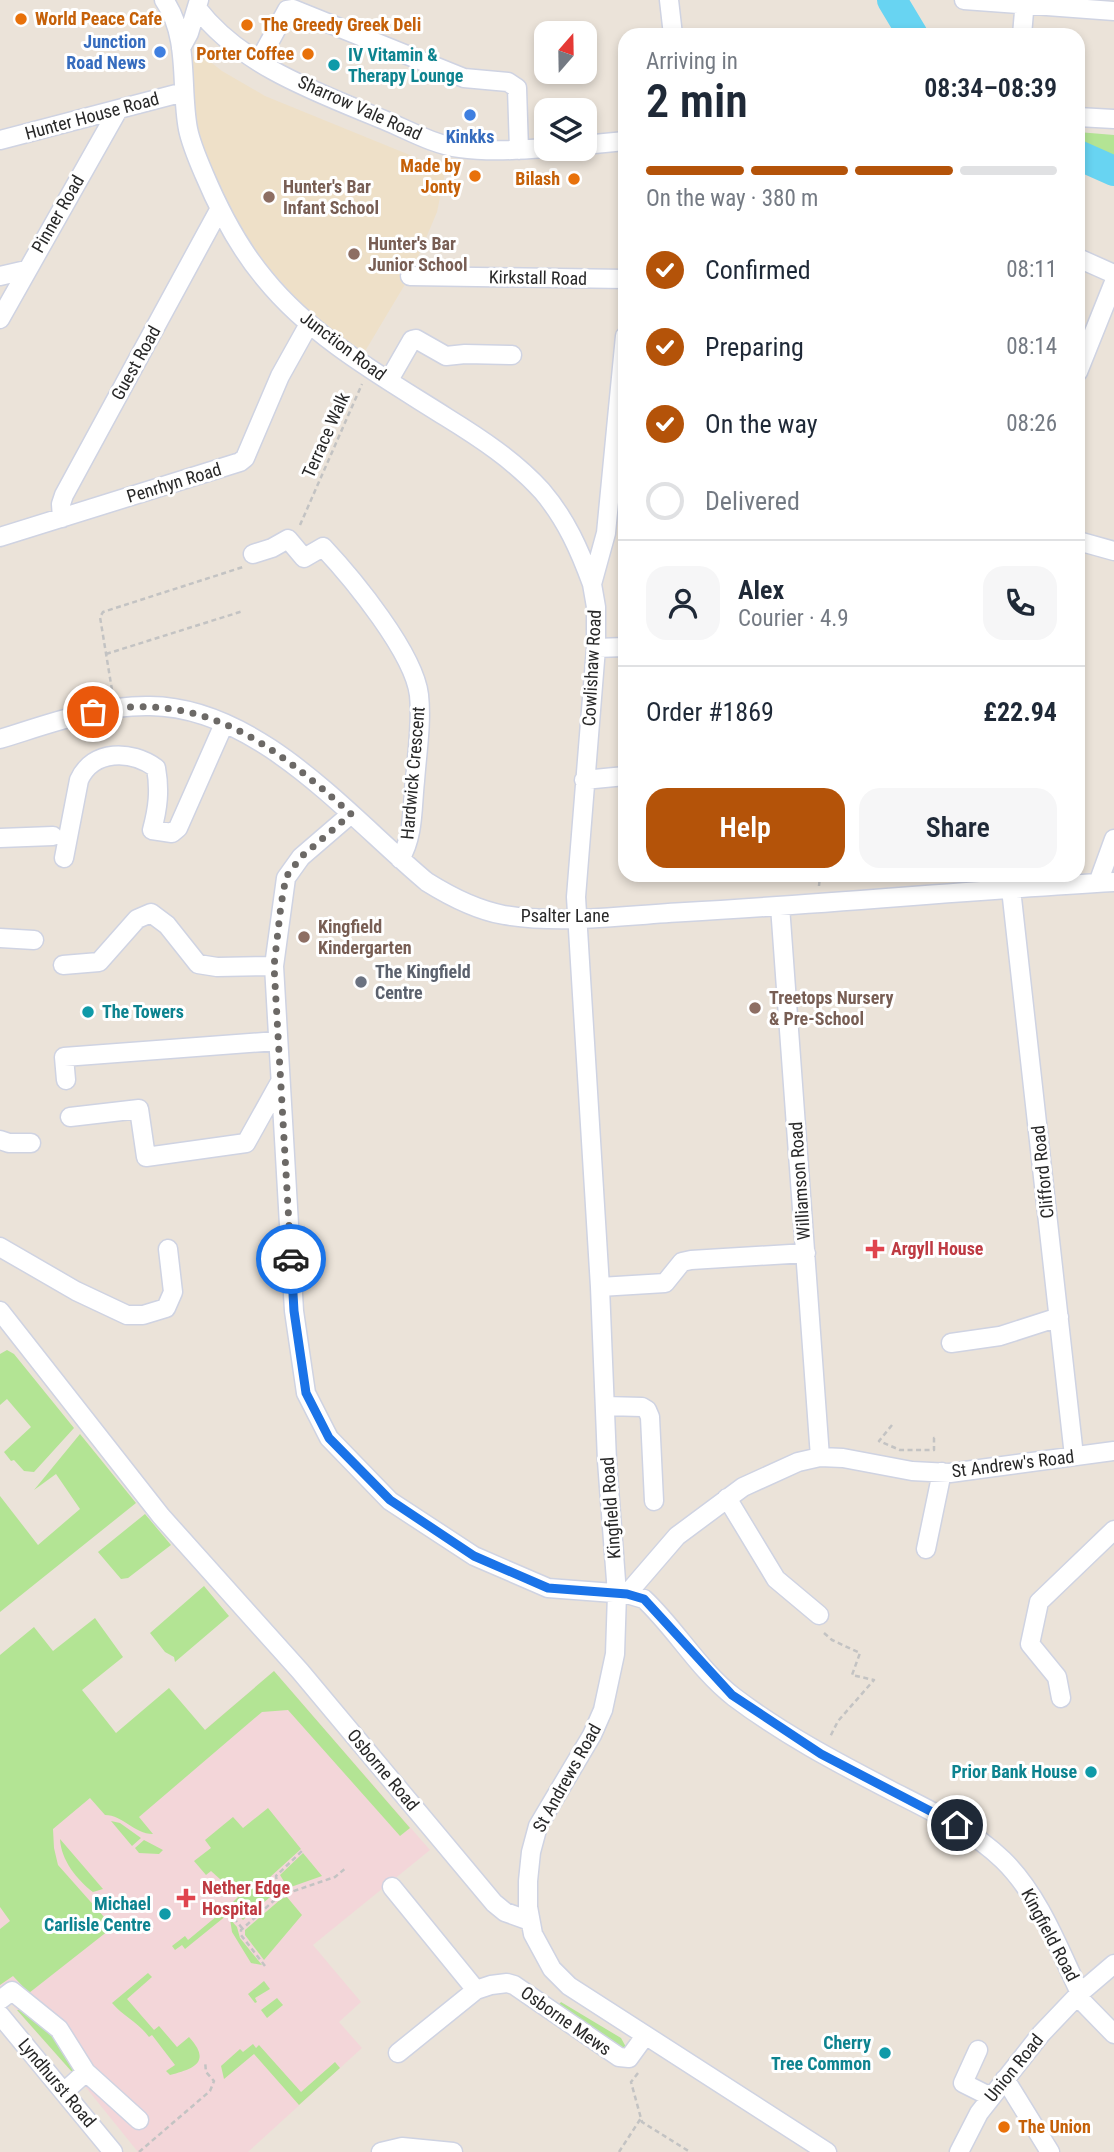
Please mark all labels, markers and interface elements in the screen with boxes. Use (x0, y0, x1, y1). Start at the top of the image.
place label: World Peace Cafe (35, 8, 162, 29)
marker: World Peace Cafe (13, 11, 29, 27)
place label: The Greedy Greek Deli (261, 14, 421, 35)
marker: The Greedy Greek Deli (239, 17, 255, 33)
north arrow (534, 21, 597, 84)
map controls (534, 21, 597, 161)
place label: Junction Road News (66, 31, 146, 73)
place label: Porter Coffee (196, 43, 294, 64)
marker: Junction Road News (152, 44, 168, 60)
place label: IV Vitamin & Therapy Lounge (348, 44, 464, 86)
marker: Porter Coffee (300, 46, 316, 62)
text: Arriving in (646, 48, 738, 75)
marker: IV Vitamin & Therapy Lounge (326, 57, 342, 73)
street label: Sharrow Vale Road (295, 71, 425, 144)
text: 08:34–08:39 (924, 73, 1057, 103)
text: 2 min (646, 74, 748, 128)
street label: Hunter House Road (23, 88, 161, 143)
button: layers (534, 98, 597, 161)
marker: Kinkks (462, 107, 478, 123)
place label: Kinkks (446, 126, 494, 147)
place label: Made by Jonty (400, 155, 461, 197)
marker: Made by Jonty (467, 168, 483, 184)
place label: Bilash (515, 168, 560, 189)
street label: Pinner Road (27, 171, 88, 256)
marker: Bilash (566, 171, 582, 187)
place label: Hunter's Bar Infant School (283, 176, 379, 218)
text: On the way · 380 m (646, 185, 818, 212)
marker: Hunter's Bar Infant School (261, 189, 277, 205)
place label: Hunter's Bar Junior School (368, 233, 467, 275)
marker: Hunter's Bar Junior School (346, 246, 362, 262)
icon: check (646, 251, 684, 289)
text: Confirmed (705, 255, 811, 285)
text: 08:11 (1006, 256, 1057, 283)
street label: Kirkstall Road (489, 266, 587, 289)
street label: Junction Road (296, 307, 390, 385)
street label: Guest Road (107, 322, 165, 404)
icon: check (646, 328, 684, 366)
text: Preparing (705, 332, 804, 362)
text: 08:14 (1006, 333, 1057, 360)
street label: Terrace Walk (297, 389, 354, 481)
icon: check (646, 405, 684, 443)
text: On the way (705, 409, 818, 439)
text: 08:26 (1006, 410, 1057, 437)
street label: Penrhyn Road (124, 458, 224, 507)
text: Delivered (705, 486, 800, 516)
button: person (646, 566, 720, 640)
button: phone (983, 566, 1057, 640)
text: Alex (738, 575, 784, 605)
text: Courier · 4.9 (738, 605, 849, 632)
street label: Cowlishaw Road (578, 609, 605, 727)
pin (63, 682, 123, 742)
icon: bag (74, 693, 112, 731)
text: Order #1869 (646, 697, 774, 727)
text: £22.94 (983, 697, 1057, 727)
street label: Hardwick Crescent (396, 706, 429, 840)
button: Help (646, 788, 845, 868)
button: Share (859, 788, 1057, 868)
street label: Psalter Lane (521, 905, 609, 926)
place label: Kingfield Kindergarten (318, 916, 412, 958)
marker: Kingfield Kindergarten (296, 929, 312, 945)
place label: The Kingfield Centre (375, 961, 471, 1003)
marker: The Kingfield Centre (353, 974, 369, 990)
place label: Treetops Nursery & Pre-School (769, 987, 893, 1029)
marker: Treetops Nursery & Pre-School (747, 1000, 763, 1016)
place label: The Towers (102, 1001, 184, 1022)
marker: The Towers (80, 1004, 96, 1020)
street label: Williamson Road (785, 1121, 814, 1241)
street label: Clifford Road (1027, 1124, 1058, 1220)
courier (256, 1224, 326, 1294)
place label: Argyll House (891, 1238, 984, 1259)
marker: Argyll House (865, 1239, 885, 1259)
icon: car (272, 1240, 310, 1278)
street label: St Andrew's Road (951, 1446, 1075, 1481)
street label: Kingfield Road (596, 1456, 625, 1560)
street label: St Andrews Road (528, 1720, 605, 1836)
street label: Osborne Road (343, 1725, 424, 1815)
place label: Prior Bank House (951, 1761, 1077, 1782)
marker: Prior Bank House (1083, 1764, 1099, 1780)
pin (927, 1795, 987, 1855)
icon: home (938, 1806, 976, 1844)
place label: Nether Edge Hospital (202, 1877, 290, 1919)
street label: Kingfield Road (1017, 1885, 1084, 1985)
marker: Nether Edge Hospital (176, 1888, 196, 1908)
place label: Michael Carlisle Centre (44, 1893, 151, 1935)
marker: Michael Carlisle Centre (157, 1906, 173, 1922)
street label: Osborne Mews (517, 1982, 616, 2059)
street label: Union Road (980, 2030, 1047, 2106)
place label: Cherry Tree Common (771, 2032, 871, 2074)
street label: Lyndhurst Road (14, 2034, 101, 2131)
marker: Cherry Tree Common (877, 2045, 893, 2061)
place label: The Union (1018, 2116, 1091, 2137)
marker: The Union (996, 2119, 1012, 2135)

